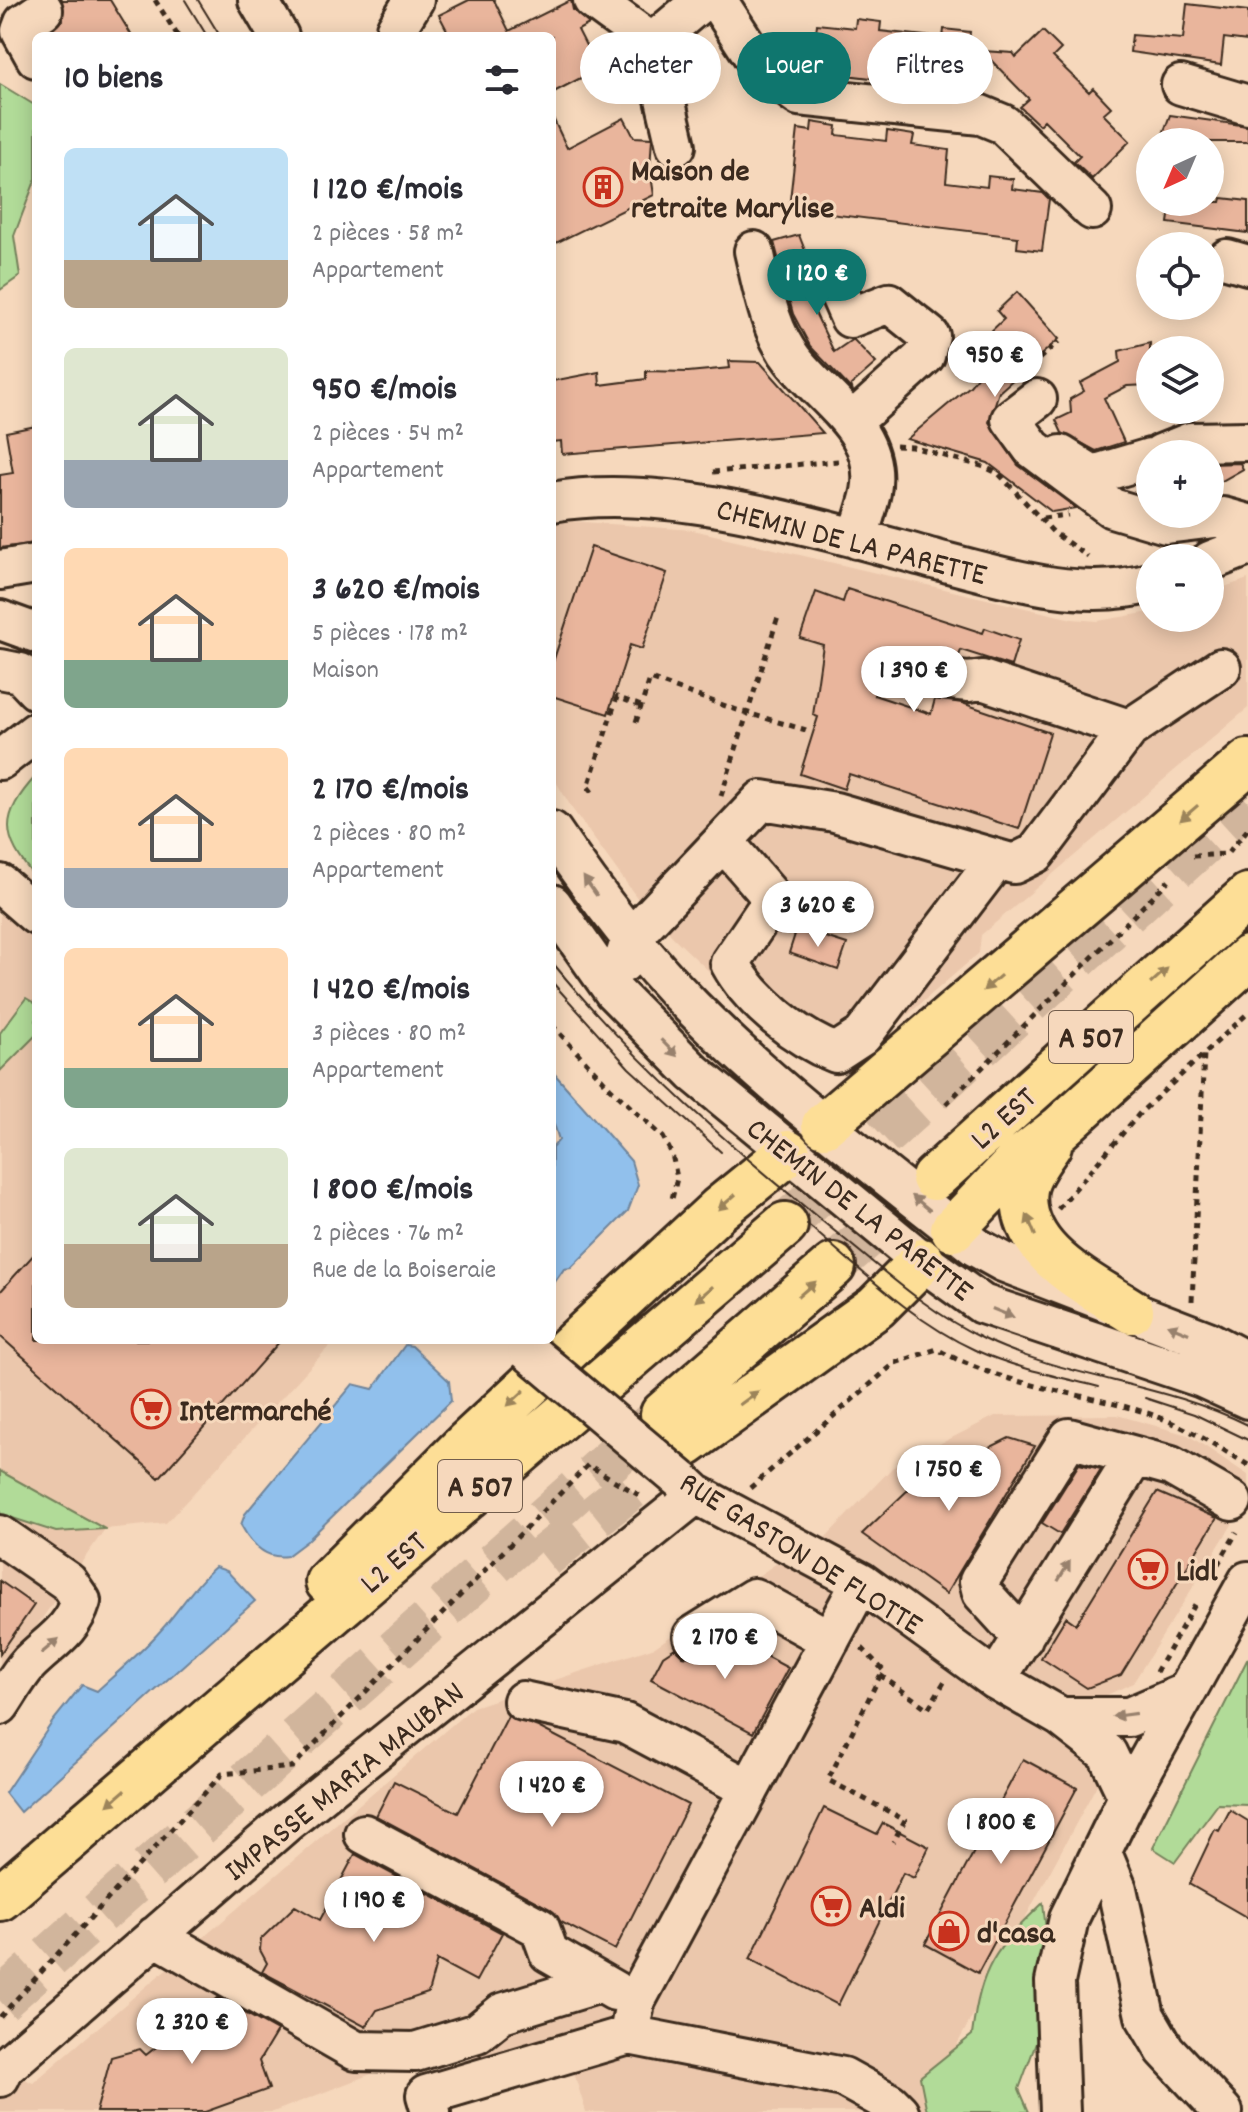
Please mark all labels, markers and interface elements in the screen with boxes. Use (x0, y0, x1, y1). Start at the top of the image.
chip: Acheter (580, 32, 721, 104)
chip: Louer (737, 32, 851, 104)
chip: Filtres (867, 32, 993, 104)
text: 10 biens (64, 56, 164, 105)
icon: filters (480, 58, 524, 102)
north arrow (1136, 128, 1224, 216)
map controls (1136, 128, 1224, 632)
place label: Maison de retraite Marylise (631, 151, 834, 234)
building icon: Maison de retraite Marylise (582, 166, 624, 208)
text: 1 120 €/mois (312, 167, 464, 216)
icon: home (128, 180, 224, 276)
text: 2 pièces · 58 m² (312, 216, 464, 253)
button: locate (1136, 232, 1224, 320)
pin: 1 120 € (743, 249, 891, 317)
text: Appartement (312, 253, 444, 290)
text: 1 120 € (785, 256, 849, 293)
pin: 950 € (939, 331, 1051, 399)
button: layers (1136, 336, 1224, 424)
text: 950 € (966, 338, 1024, 375)
text: 950 €/mois (312, 367, 457, 416)
icon: home (128, 380, 224, 476)
text: 2 pièces · 54 m² (312, 416, 464, 453)
button: + (1136, 440, 1224, 528)
text: Appartement (312, 453, 444, 490)
street label: CHEMIN DE LA PARETTE (711, 489, 991, 601)
button: − (1136, 544, 1224, 632)
text: 3 620 €/mois (312, 567, 480, 616)
icon: home (128, 580, 224, 676)
text: 5 pièces · 178 m² (312, 616, 468, 653)
pin: 1 390 € (840, 646, 988, 714)
text: Maison (312, 653, 379, 690)
text: 1 390 € (879, 653, 949, 690)
text: 2 170 €/mois (312, 767, 469, 816)
icon: home (128, 780, 224, 876)
one-way arrow (1179, 804, 1199, 821)
text: 2 pièces · 80 m² (312, 816, 466, 853)
text: Appartement (312, 853, 444, 890)
one-way arrow (583, 876, 598, 897)
pin: 3 620 € (744, 881, 892, 949)
text: 3 620 € (780, 888, 856, 925)
text: 1 420 €/mois (312, 967, 470, 1016)
one-way arrow (1149, 967, 1168, 985)
one-way arrow (982, 974, 1002, 991)
icon: home (128, 980, 224, 1076)
road number: A 507 (1049, 1011, 1133, 1063)
text: 3 pièces · 80 m² (312, 1016, 466, 1053)
one-way arrow (659, 1038, 677, 1057)
text: Appartement (312, 1053, 444, 1090)
street label: L2 EST (962, 1078, 1049, 1163)
street label: CHEMIN DE LA PARETTE (735, 1109, 982, 1316)
text: 1 800 €/mois (312, 1167, 473, 1216)
icon: home (128, 1180, 224, 1276)
one-way arrow (718, 1193, 738, 1210)
one-way arrow (911, 1195, 931, 1212)
one-way arrow (1025, 1213, 1038, 1237)
text: 2 pièces · 76 m² (312, 1216, 464, 1253)
text: Rue de la Boiseraie (312, 1253, 496, 1290)
one-way arrow (796, 1281, 816, 1298)
one-way arrow (695, 1285, 715, 1302)
one-way arrow (991, 1306, 1015, 1319)
one-way arrow (1166, 1322, 1190, 1335)
supermarket icon: Intermarché (130, 1388, 172, 1430)
one-way arrow (507, 1388, 526, 1406)
place label: Intermarché (179, 1391, 332, 1437)
one-way arrow (739, 1391, 759, 1407)
pin: 1 750 € (875, 1445, 1023, 1513)
text: 1 750 € (915, 1452, 983, 1489)
road number: A 507 (438, 1460, 522, 1512)
street label: RUE GASTON DE FLOTTE (669, 1463, 930, 1650)
street label: L2 EST (352, 1522, 439, 1607)
supermarket icon: Lidl (1127, 1548, 1169, 1590)
place label: Lidl (1176, 1551, 1218, 1597)
one-way arrow (1057, 1560, 1071, 1582)
pin: 2 170 € (651, 1613, 799, 1681)
text: 2 170 € (691, 1620, 759, 1657)
one-way arrow (39, 1638, 59, 1655)
street label: IMPASSE MARIA MAUBAN (216, 1672, 476, 1895)
one-way arrow (1111, 1709, 1136, 1722)
pin: 1 420 € (478, 1761, 626, 1829)
text: 1 420 € (518, 1768, 586, 1805)
one-way arrow (106, 1789, 126, 1807)
pin: 1 800 € (927, 1798, 1075, 1866)
text: 1 800 € (966, 1805, 1036, 1842)
pin: 1 190 € (300, 1876, 448, 1944)
text: 1 190 € (342, 1883, 406, 1920)
supermarket icon: Aldi (810, 1885, 852, 1927)
place label: Aldi (859, 1888, 905, 1934)
shop icon: d'casa (928, 1910, 970, 1952)
place label: d'casa (977, 1913, 1056, 1959)
pin: 2 320 € (118, 1998, 266, 2066)
text: 2 320 € (155, 2005, 229, 2042)

